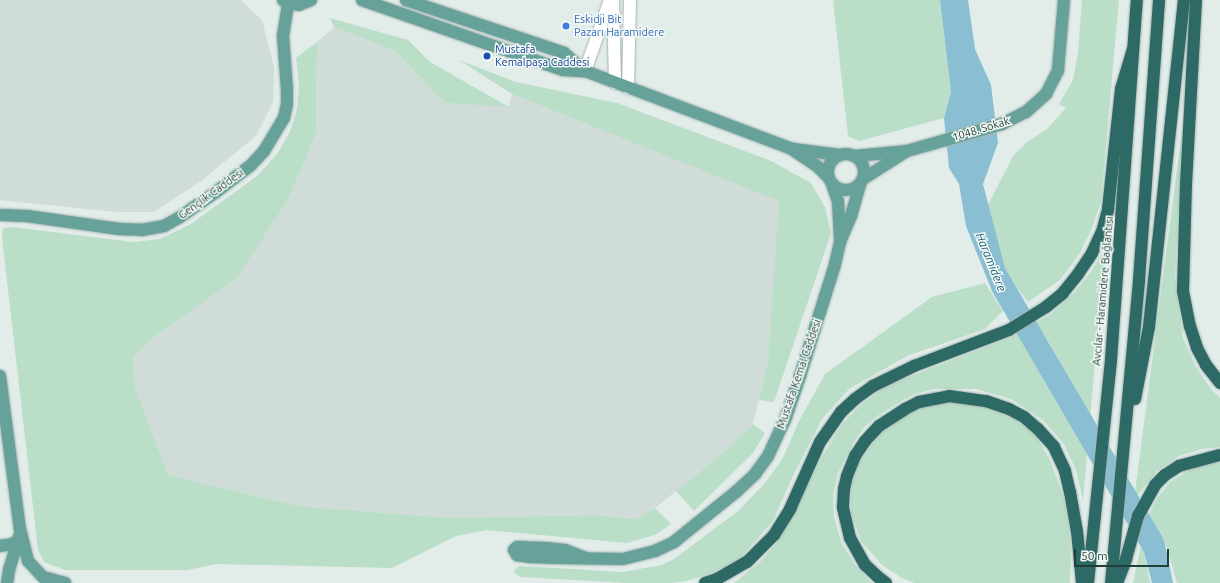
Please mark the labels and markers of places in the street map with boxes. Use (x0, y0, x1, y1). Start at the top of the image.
place label: Eskidji Bit Pazarı Haramidere (574, 13, 664, 39)
marker: Eskidji Bit Pazarı Haramidere (561, 21, 571, 31)
place label: Mustafa Kemalpaşa Caddesi (495, 43, 589, 69)
marker: Mustafa Kemalpaşa Caddesi (482, 51, 492, 61)

